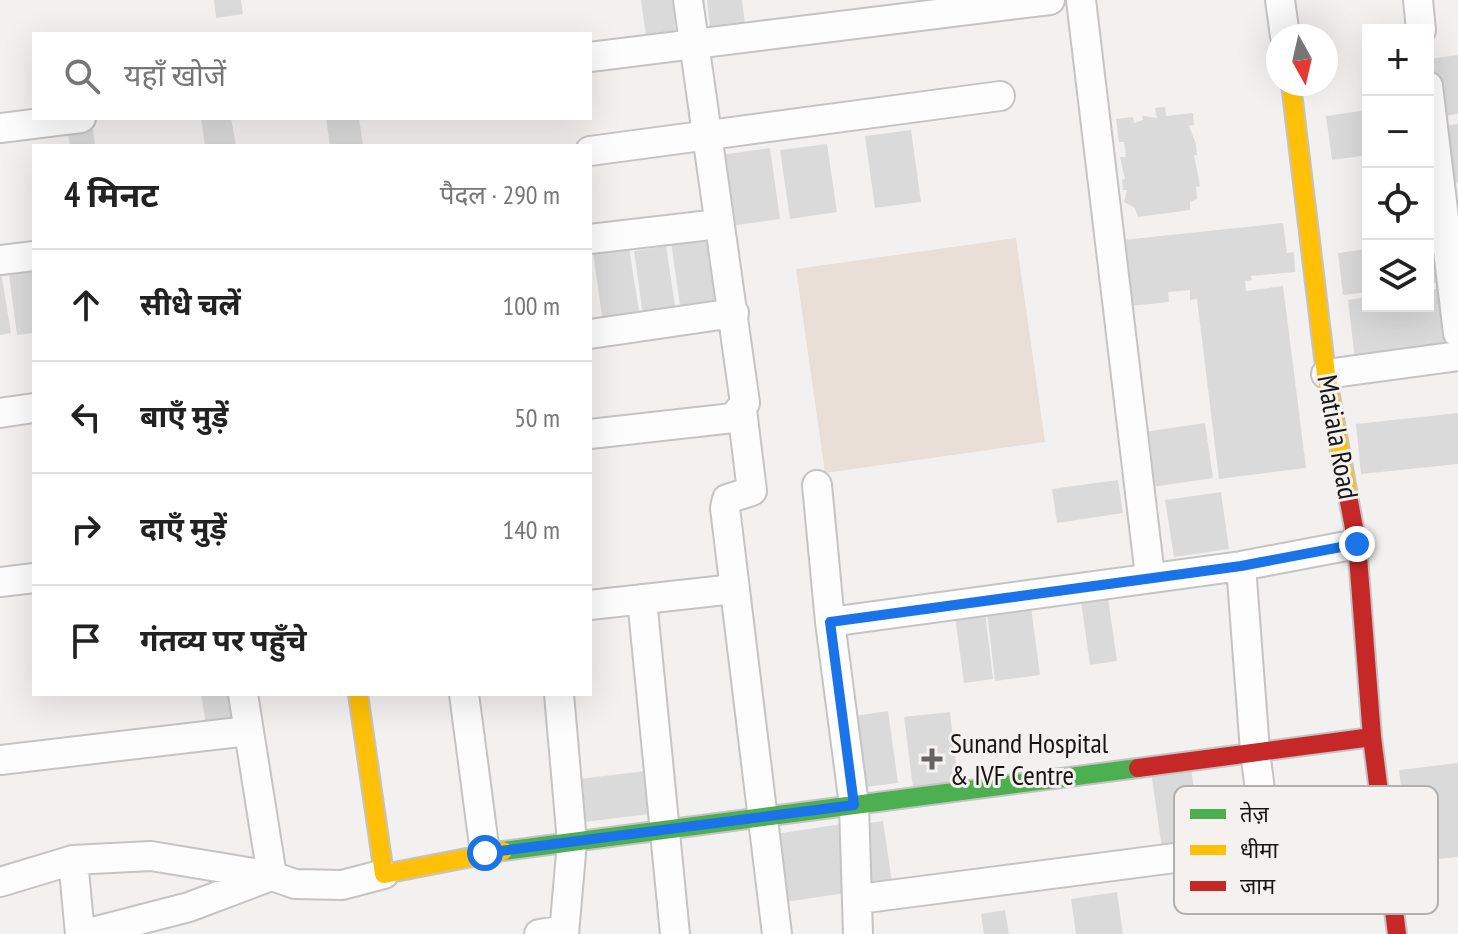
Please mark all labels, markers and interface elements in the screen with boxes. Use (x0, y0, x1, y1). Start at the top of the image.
north arrow (1266, 24, 1338, 96)
map controls (1362, 24, 1434, 312)
button: + (1362, 24, 1434, 96)
search box (32, 32, 592, 120)
icon: search (60, 54, 104, 98)
text: यहाँ खोजें (124, 55, 226, 94)
button: − (1362, 96, 1434, 168)
button: locate (1362, 168, 1434, 240)
text: 4 मिनट (64, 172, 159, 216)
text: पैदल · 290 m (440, 178, 560, 211)
button: layers (1362, 240, 1434, 312)
icon: ahead (64, 283, 108, 327)
text: सीधे चलें (140, 284, 241, 323)
text: 100 m (502, 289, 560, 322)
street label: Matiala Road (1309, 372, 1368, 502)
icon: left (64, 395, 108, 439)
text: बाएँ मुड़ें (140, 396, 228, 435)
text: 50 m (514, 401, 560, 434)
icon: right (64, 507, 108, 551)
text: दाएँ मुड़ें (140, 508, 227, 547)
text: 140 m (502, 513, 560, 546)
route end (1339, 526, 1375, 562)
icon: arrive (64, 619, 108, 663)
text: गंतव्य पर पहुँचे (140, 620, 307, 659)
place label: Sunand Hospital & IVF Centre (950, 724, 1109, 793)
marker: Sunand Hospital & IVF Centre (921, 748, 943, 770)
legend (1174, 786, 1438, 914)
text: तेज़ (1240, 800, 1270, 828)
route start (467, 835, 503, 871)
text: धीमा (1240, 836, 1278, 864)
text: जाम (1240, 872, 1276, 900)

